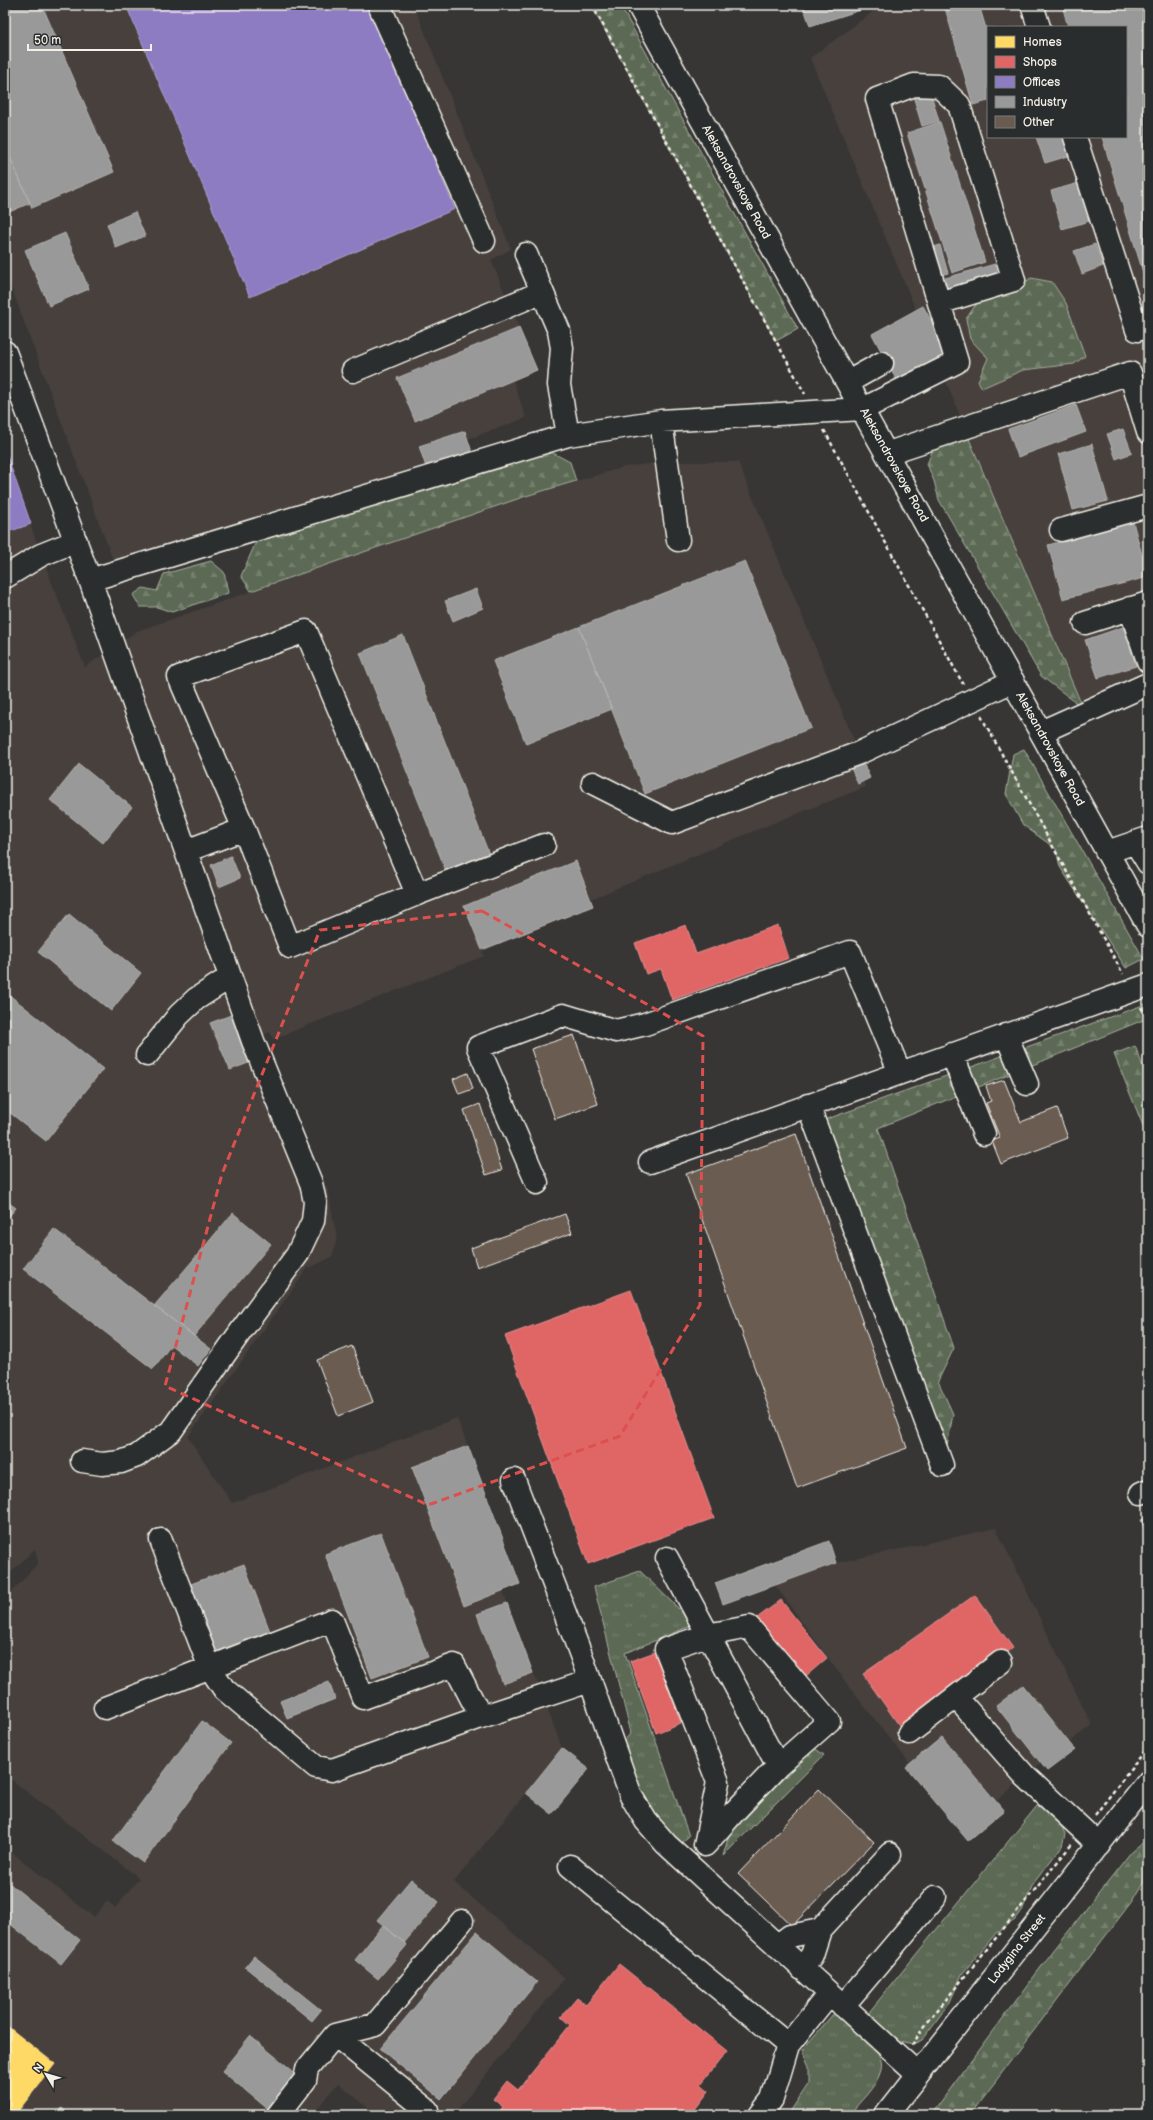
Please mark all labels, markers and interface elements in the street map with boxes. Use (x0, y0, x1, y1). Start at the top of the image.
scale bar (28, 26, 151, 52)
legend (987, 26, 1127, 138)
text: 50 m (34, 33, 61, 48)
text: Homes (1023, 35, 1062, 50)
text: Shops (1023, 55, 1057, 70)
text: Offices (1023, 75, 1060, 90)
text: Industry (1023, 95, 1068, 110)
text: Other (1023, 115, 1055, 130)
street label: Aleksandrovskoye Road (698, 122, 774, 242)
street label: Aleksandrovskoye Road (856, 405, 932, 525)
street label: Aleksandrovskoye Road (1012, 689, 1088, 809)
street label: Lodygina Street (985, 1911, 1049, 1987)
north arrow (26, 2054, 66, 2094)
text: N (31, 2061, 46, 2075)

